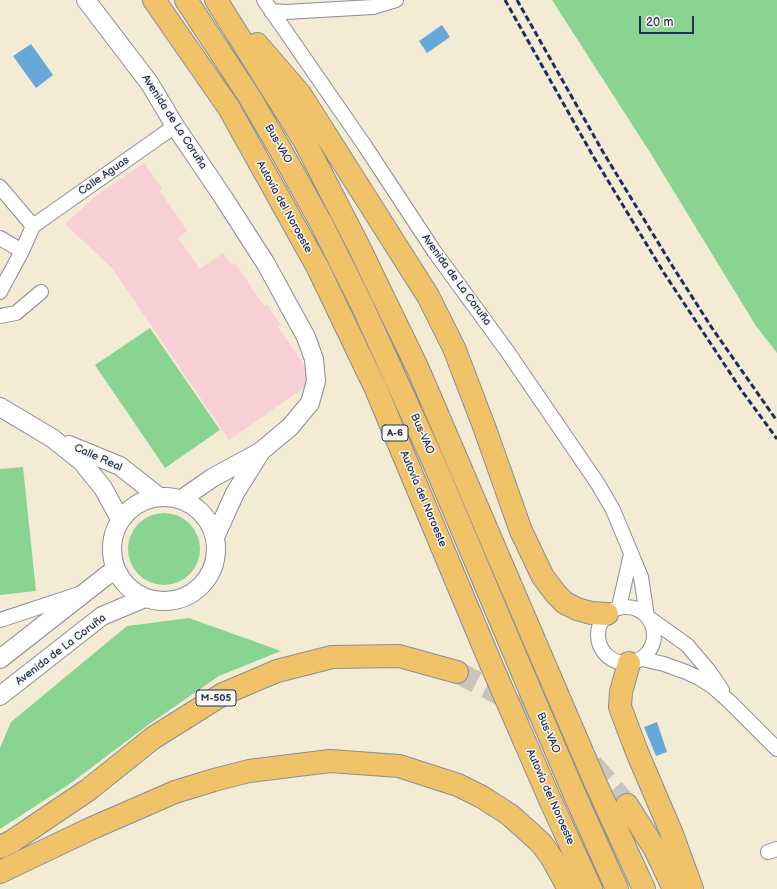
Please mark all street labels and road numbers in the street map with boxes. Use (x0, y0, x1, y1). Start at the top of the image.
street label: Avenida de La Coruña (139, 72, 209, 172)
street label: Bus-VAO (261, 122, 295, 166)
street label: Calle Aguas (76, 154, 132, 198)
street label: Autovía del Noroeste (253, 159, 315, 255)
street label: Avenida de La Coruña (418, 232, 494, 328)
street label: Bus-VAO (407, 412, 437, 456)
road number: A-6 (382, 425, 408, 441)
street label: Calle Real (72, 442, 124, 474)
street label: Autovía del Noroeste (397, 449, 449, 549)
street label: Avenida de La Coruña (13, 612, 109, 688)
road number: M-505 (196, 690, 236, 706)
street label: Bus-VAO (533, 711, 563, 755)
street label: Autovía del Noroeste (523, 747, 577, 847)

